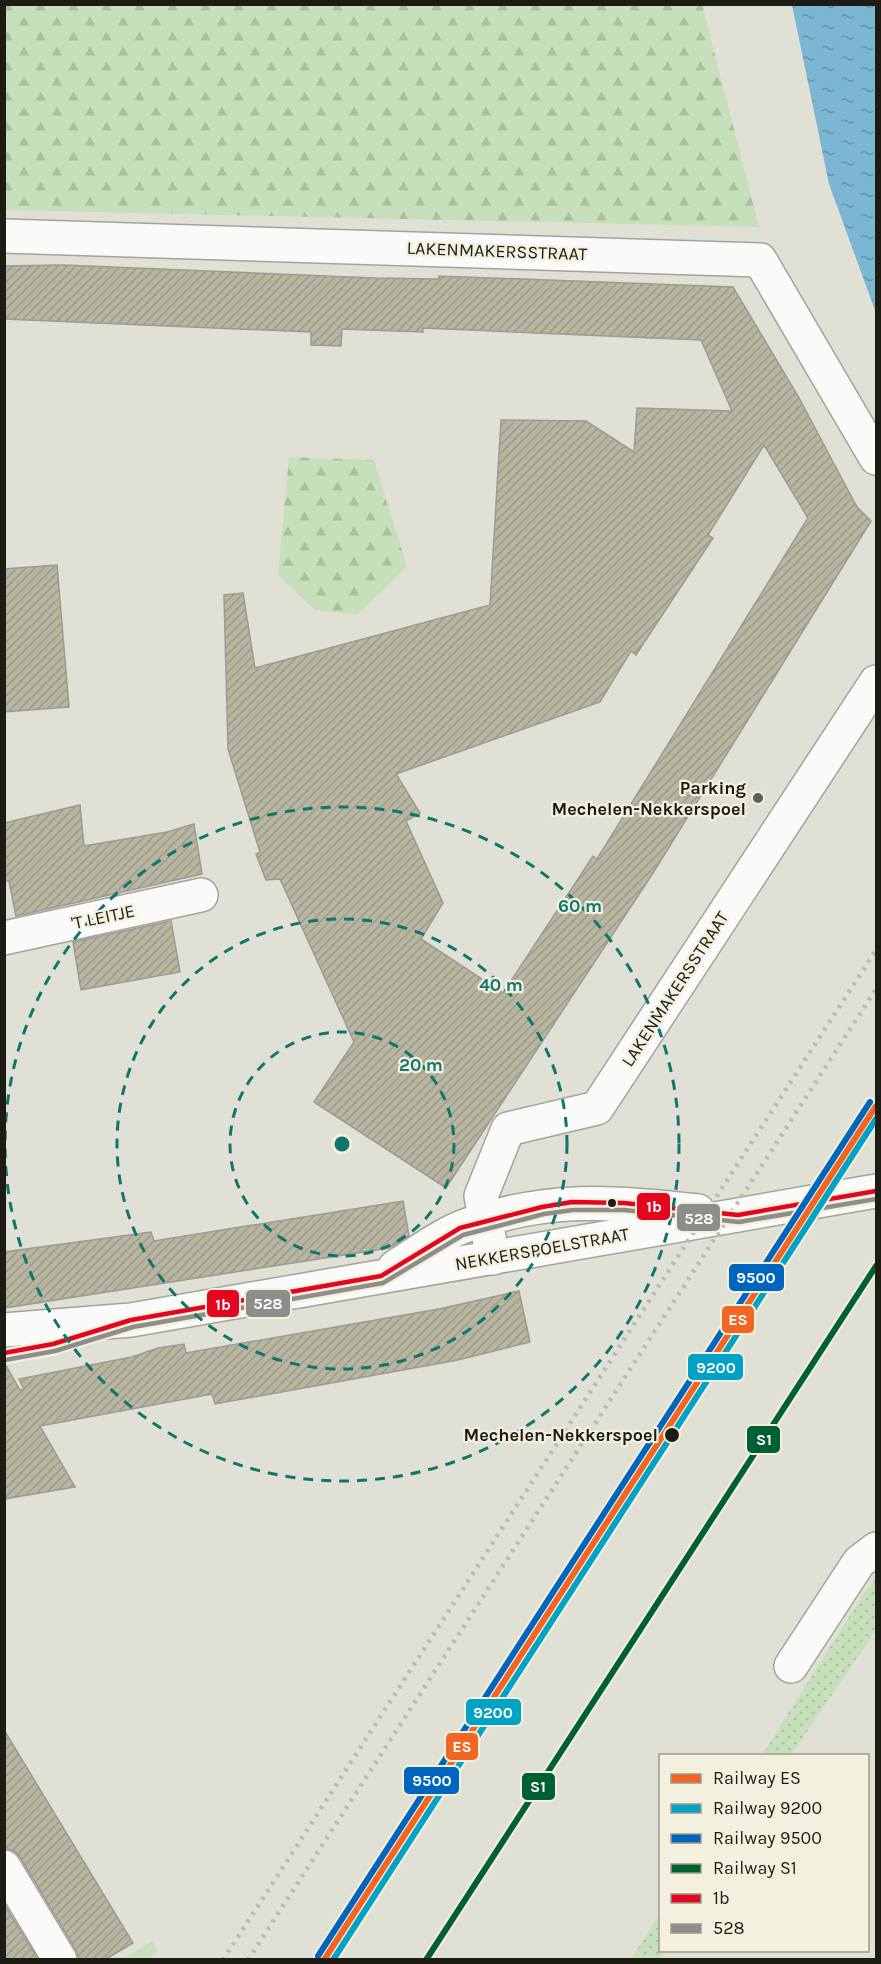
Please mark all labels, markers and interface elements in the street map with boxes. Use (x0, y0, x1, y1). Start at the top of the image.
street label: LAKENMAKERSSTRAAT (406, 237, 588, 265)
place label: Parking Mechelen-Nekkerspoel (551, 777, 747, 820)
marker: Parking Mechelen-Nekkerspoel (751, 791, 765, 805)
text: 60 m (558, 895, 602, 917)
street label: 'T LEITJE (69, 900, 137, 934)
street label: LAKENMAKERSSTRAAT (617, 907, 733, 1071)
text: 40 m (479, 974, 523, 996)
text: 20 m (399, 1054, 443, 1076)
centre of rings (332, 1134, 352, 1154)
line badge: 1b (636, 1192, 671, 1221)
unlabelled marker (606, 1197, 618, 1209)
text: 1b (646, 1197, 662, 1216)
line badge: 528 (676, 1203, 721, 1232)
text: 528 (684, 1209, 714, 1228)
street label: NEKKERSPOELSTRAAT (453, 1223, 631, 1275)
line badge: 9500 (728, 1263, 785, 1292)
text: 9500 (736, 1268, 776, 1287)
line badge: 1b (206, 1289, 240, 1318)
line badge: 528 (245, 1289, 291, 1318)
text: 528 (253, 1294, 283, 1313)
text: 1b (215, 1295, 231, 1314)
line badge: ES (721, 1305, 755, 1334)
text: ES (728, 1310, 748, 1329)
line badge: 9200 (687, 1353, 744, 1381)
text: 9200 (696, 1358, 736, 1377)
place label: Mechelen-Nekkerspoel (463, 1424, 658, 1446)
line badge: S1 (746, 1425, 781, 1454)
marker: Mechelen-Nekkerspoel (663, 1426, 681, 1444)
text: S1 (756, 1430, 772, 1449)
line badge: 9200 (465, 1698, 522, 1726)
text: 9200 (473, 1703, 513, 1722)
line badge: ES (445, 1732, 479, 1761)
text: ES (452, 1737, 472, 1756)
legend (659, 1754, 869, 1952)
line badge: 9500 (403, 1766, 460, 1795)
text: Railway ES (713, 1767, 801, 1789)
text: 9500 (412, 1771, 452, 1790)
line badge: S1 (521, 1772, 556, 1801)
text: S1 (530, 1777, 546, 1796)
text: Railway 9200 (713, 1797, 822, 1819)
text: Railway 9500 (713, 1827, 822, 1849)
text: Railway S1 (713, 1857, 797, 1879)
text: 1b (713, 1887, 730, 1909)
text: 528 (713, 1917, 745, 1939)

